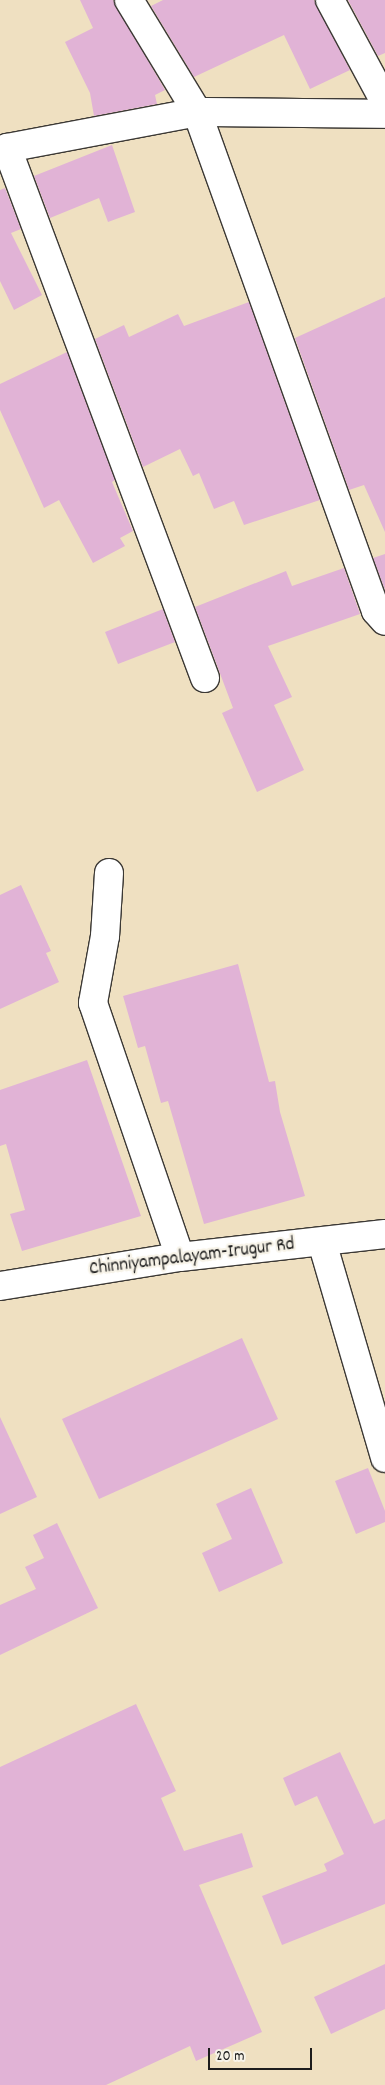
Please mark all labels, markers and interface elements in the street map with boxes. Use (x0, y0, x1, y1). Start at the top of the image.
street label: Chinniyampalayam-Irugur Rd (88, 1234, 296, 1282)
scale bar (210, 2038, 314, 2070)
text: 20 m (216, 2046, 244, 2068)

